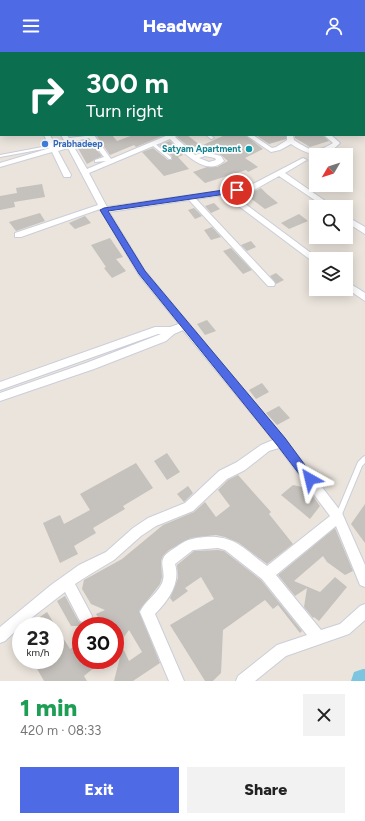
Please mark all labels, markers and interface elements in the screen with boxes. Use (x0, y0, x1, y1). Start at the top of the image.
icon: menu (20, 15, 42, 37)
text: Headway (143, 15, 222, 37)
icon: person (323, 15, 345, 37)
text: 300 m (86, 66, 169, 100)
icon: right (20, 68, 72, 120)
text: Turn right (86, 100, 163, 122)
place label: Prabhadeep (53, 138, 103, 149)
marker: Prabhadeep (40, 139, 50, 149)
place label: Satyam Apartment (162, 143, 241, 154)
marker: Satyam Apartment (244, 144, 254, 154)
north arrow (309, 148, 353, 192)
map controls (309, 148, 353, 296)
pin (220, 173, 254, 207)
icon: arrive (226, 179, 248, 201)
button: search (309, 200, 353, 244)
button: layers (309, 252, 353, 296)
position arrow (289, 458, 331, 500)
speed limit sign: 30 (72, 617, 124, 669)
text: 23 (27, 626, 49, 650)
text: km/h (27, 646, 49, 659)
text: 1 min (20, 693, 77, 722)
button: close (303, 694, 345, 736)
text: 420 m · 08:33 (20, 723, 101, 738)
button: Exit (20, 767, 179, 813)
button: Share (187, 767, 345, 813)

